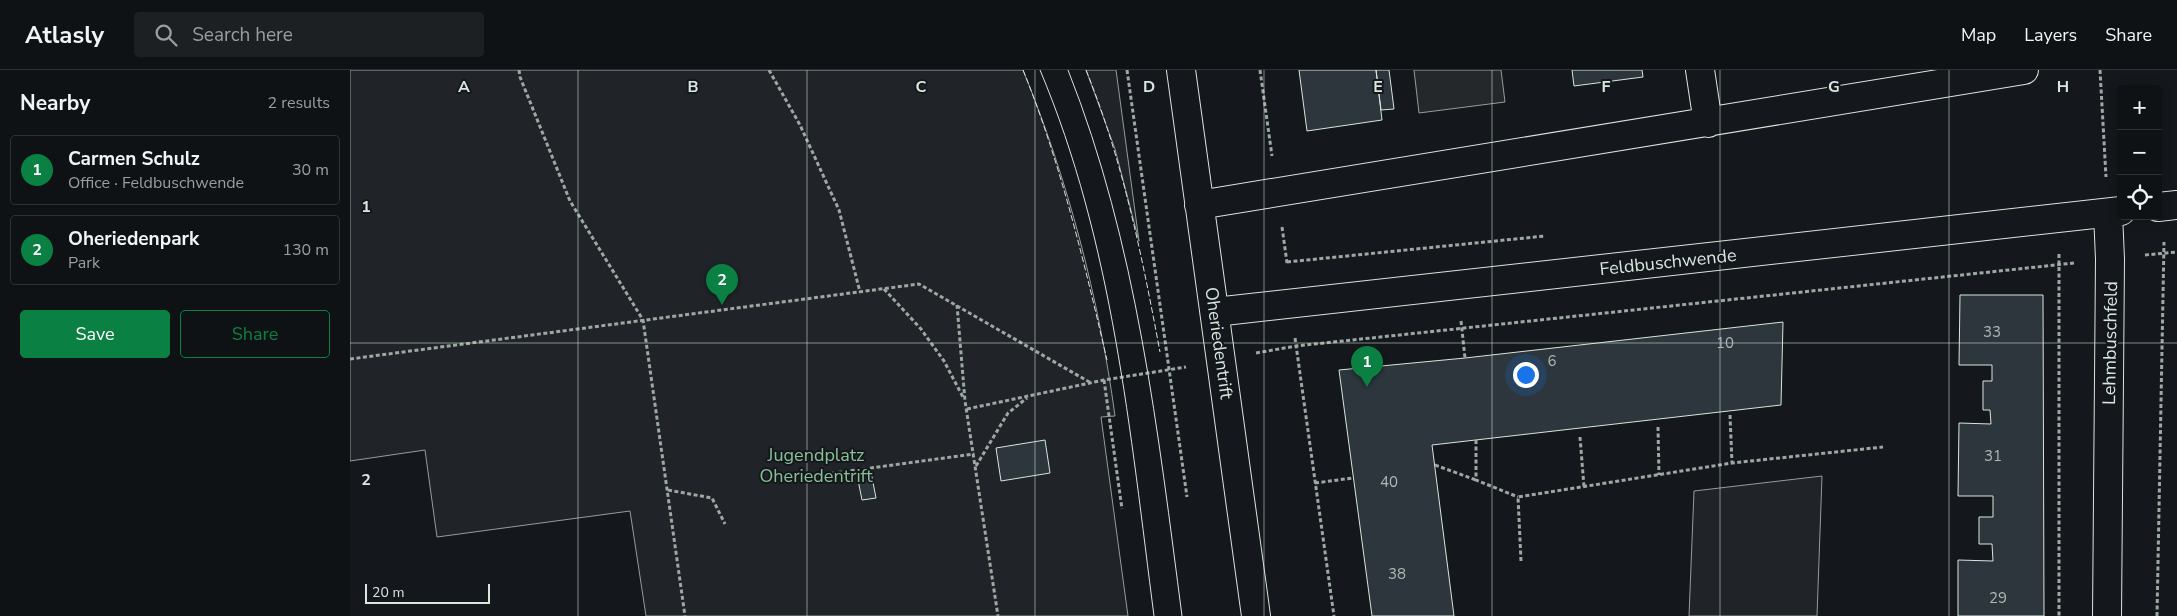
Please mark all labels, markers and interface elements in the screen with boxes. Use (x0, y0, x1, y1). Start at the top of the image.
search box (134, 12, 484, 57)
text: Atlasly (25, 19, 104, 51)
icon: search (152, 21, 180, 49)
text: Search here (192, 22, 293, 48)
text: Map (1961, 23, 1996, 47)
text: Layers (2024, 23, 2077, 47)
text: Share (2105, 23, 2152, 47)
text: A (458, 76, 470, 98)
text: B (687, 76, 699, 98)
text: C (916, 76, 927, 98)
text: D (1143, 76, 1155, 98)
text: E (1373, 76, 1383, 98)
text: F (1602, 76, 1611, 98)
text: G (1828, 76, 1840, 98)
text: H (2057, 76, 2069, 98)
map controls (2117, 85, 2162, 220)
button: + (2117, 85, 2162, 130)
text: Nearby (20, 89, 90, 117)
text: 2 results (268, 92, 330, 114)
button: − (2117, 130, 2162, 175)
text: Carmen Schulz (68, 146, 200, 172)
text: 1 (32, 159, 42, 181)
text: 30 m (292, 159, 329, 181)
text: Office · Feldbuschwende (68, 172, 244, 194)
button: locate (2117, 175, 2162, 220)
text: 1 (361, 196, 371, 218)
text: Oheriedenpark (68, 226, 199, 252)
text: 2 (32, 239, 42, 261)
text: 130 m (282, 239, 329, 261)
street label: Feldbuschwende (1598, 243, 1738, 281)
text: Park (68, 252, 100, 274)
pin: 2 (706, 264, 738, 305)
street label: Lehmbuschfeld (2097, 281, 2123, 405)
street label: Oheriedentrift (1199, 285, 1239, 401)
button: Save (20, 310, 170, 358)
button: Share (180, 310, 330, 358)
house number: 33 (1983, 322, 2001, 342)
house number: 10 (1716, 333, 1734, 353)
pin: 1 (1351, 346, 1383, 387)
house number: 6 (1547, 351, 1557, 371)
your location (1513, 362, 1539, 388)
park label: Jugendplatz Oheriedentrift (760, 443, 873, 488)
house number: 31 (1984, 446, 2002, 466)
text: 2 (361, 469, 371, 491)
house number: 40 (1380, 472, 1398, 492)
house number: 38 (1388, 564, 1406, 584)
scale bar (365, 581, 490, 604)
text: 20 m (372, 583, 404, 602)
house number: 29 (1989, 588, 2007, 608)

